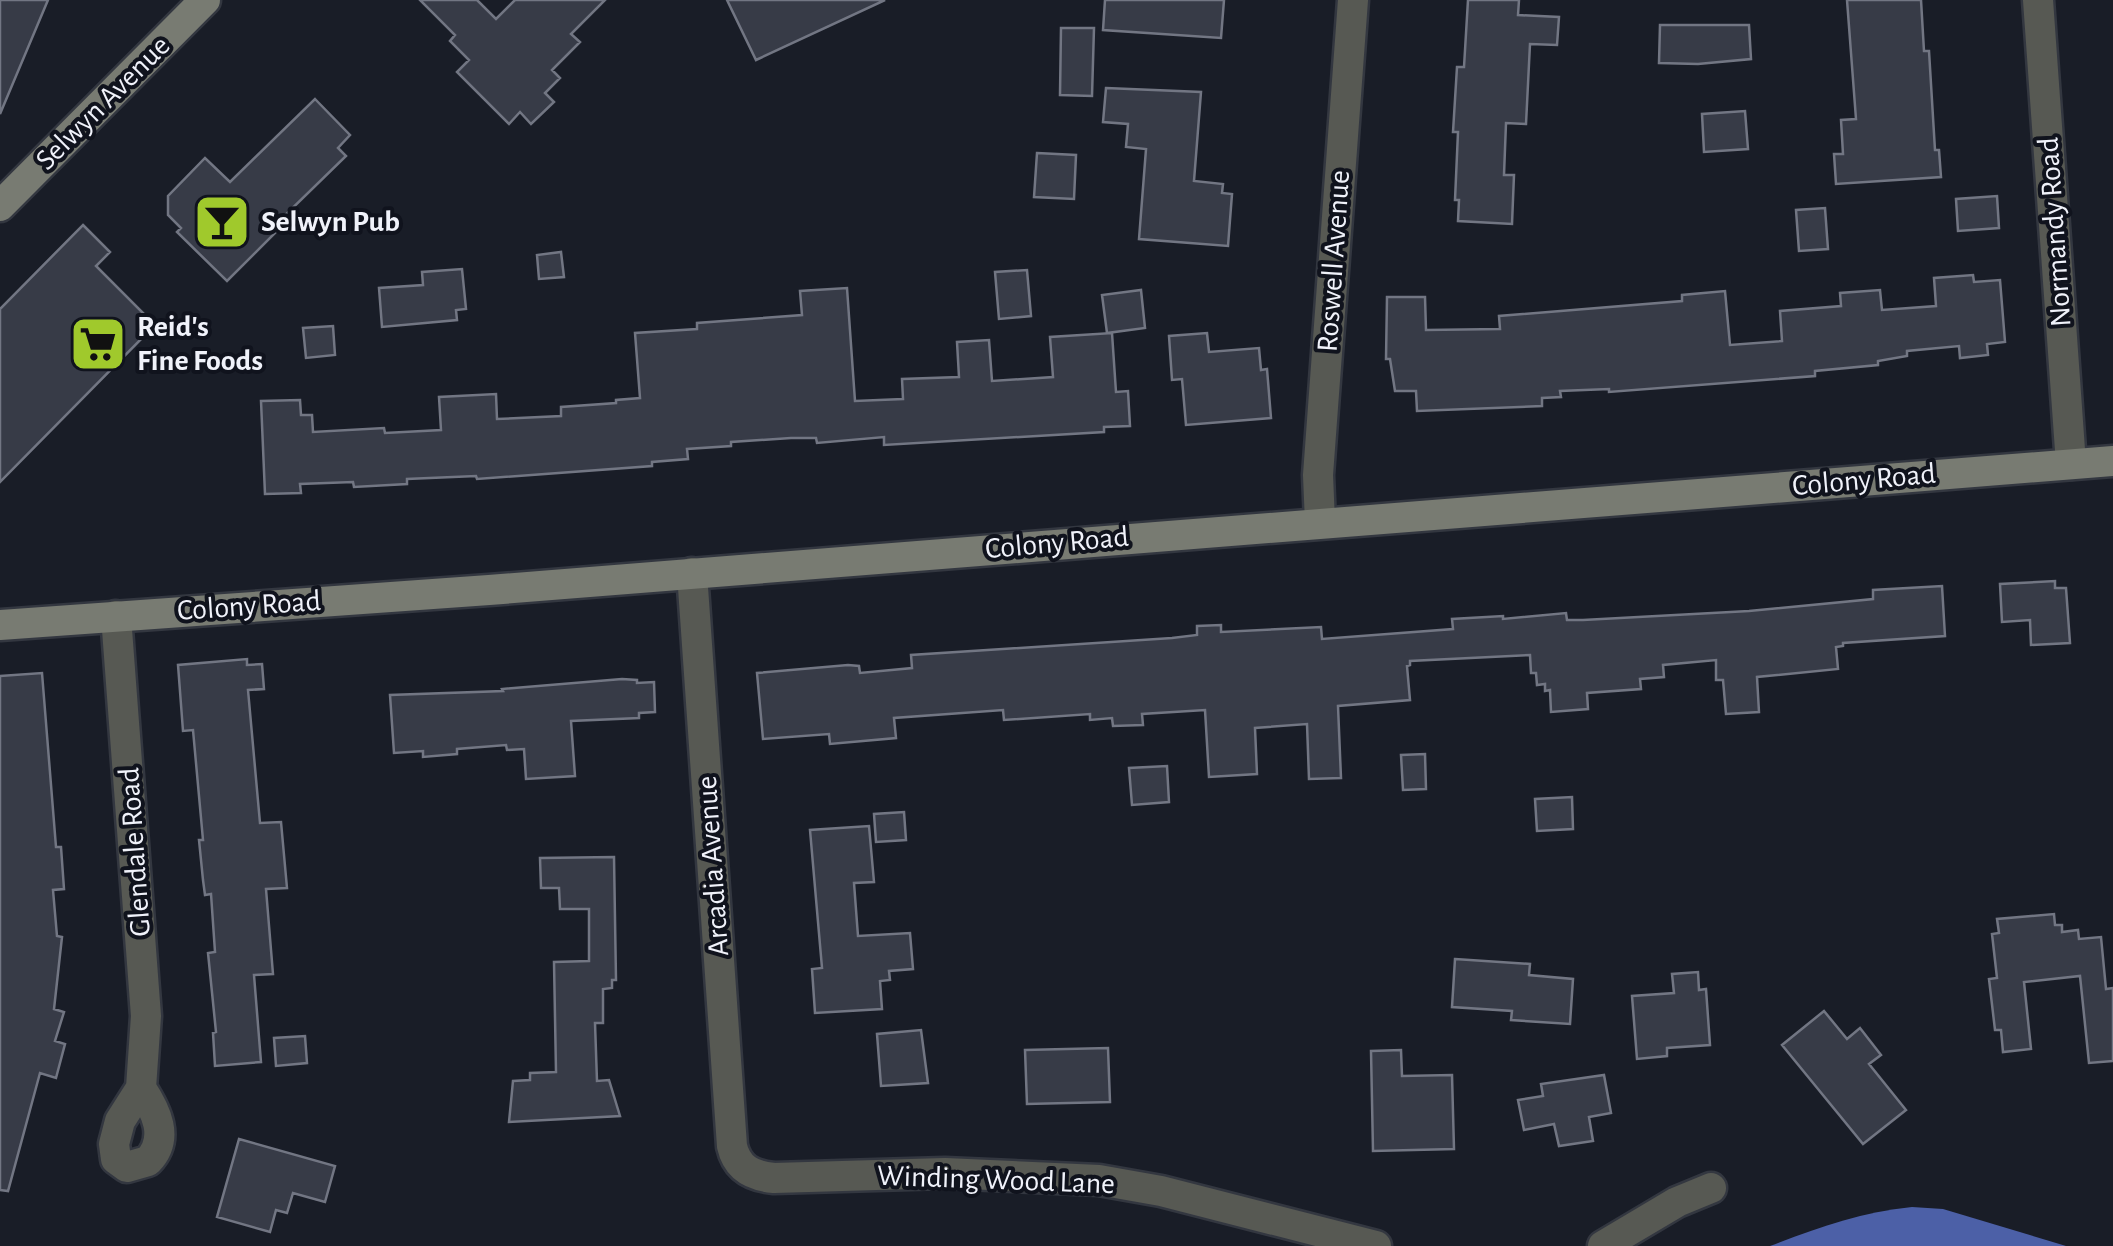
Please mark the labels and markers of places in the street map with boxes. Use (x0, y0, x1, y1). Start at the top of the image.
bar icon: Selwyn Pub (192, 192, 252, 252)
place label: Selwyn Pub (261, 207, 400, 237)
place label: Reid's Fine Foods (137, 312, 263, 376)
supermarket icon: Reid's Fine Foods (68, 314, 128, 374)

